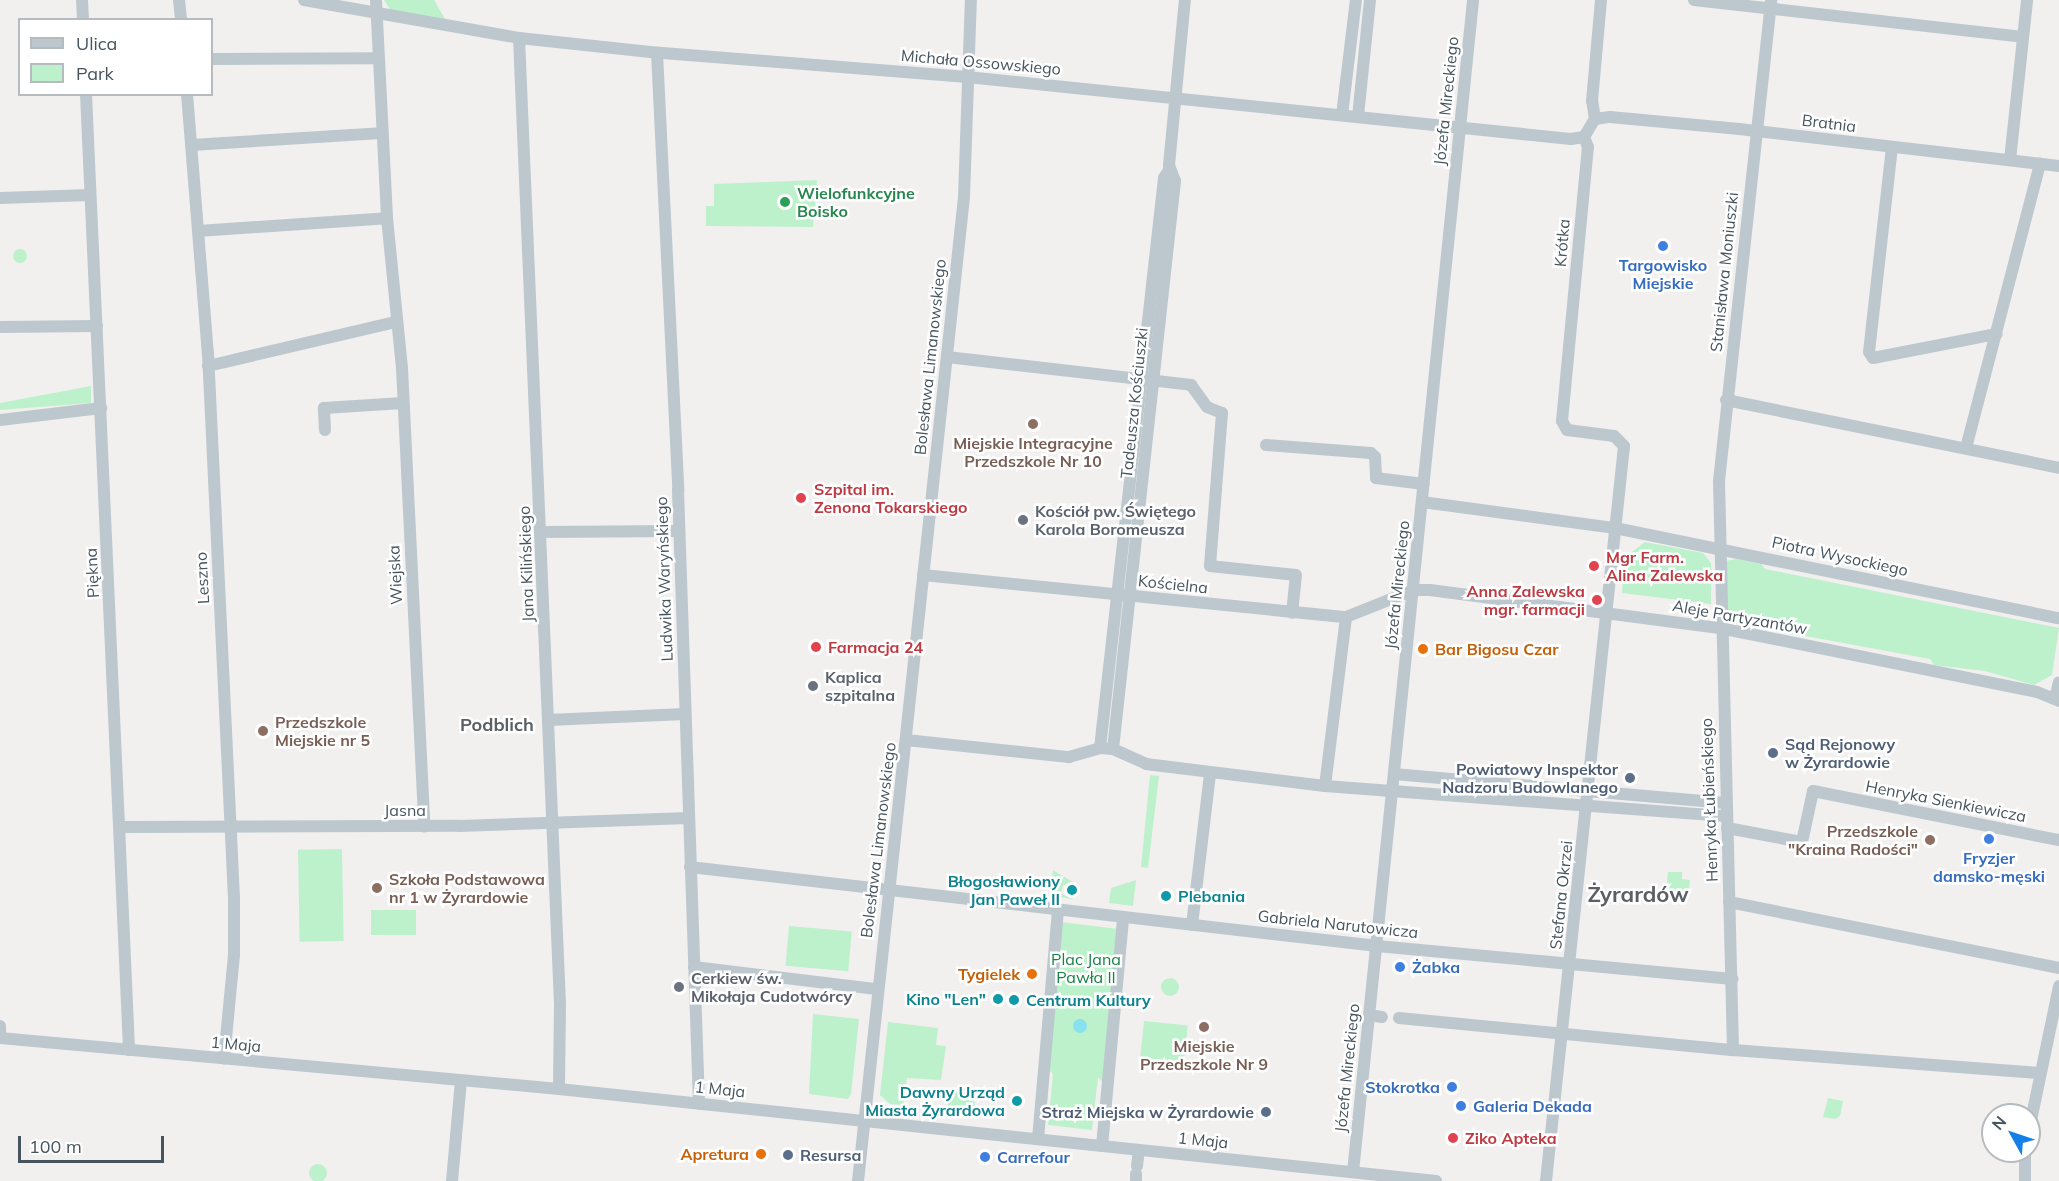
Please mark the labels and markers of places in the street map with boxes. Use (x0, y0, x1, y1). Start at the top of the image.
place label: Wielofunkcyjne Boisko (797, 183, 915, 221)
marker: Wielofunkcyjne Boisko (778, 195, 792, 209)
marker: Targowisko Miejskie (1656, 239, 1670, 253)
place label: Targowisko Miejskie (1619, 255, 1707, 293)
marker: Miejskie Integracyjne Przedszkole Nr 10 (1026, 417, 1040, 431)
place label: Miejskie Integracyjne Przedszkole Nr 10 (953, 433, 1113, 471)
place label: Szpital im. Zenona Tokarskiego (814, 479, 968, 517)
marker: Szpital im. Zenona Tokarskiego (792, 489, 810, 507)
place label: Kościół pw. Świętego Karola Boromeusza (1035, 501, 1196, 539)
marker: Kościół pw. Świętego Karola Boromeusza (1016, 513, 1030, 527)
place label: Mgr Farm. Alina Zalewska (1606, 547, 1723, 585)
marker: Mgr Farm. Alina Zalewska (1587, 559, 1601, 573)
place label: Anna Zalewska mgr. farmacji (1466, 581, 1585, 619)
marker: Anna Zalewska mgr. farmacji (1590, 593, 1604, 607)
place label: Farmacja 24 (828, 637, 923, 657)
place label: Bar Bigosu Czar (1435, 639, 1558, 659)
marker: Farmacja 24 (809, 640, 823, 654)
marker: Bar Bigosu Czar (1416, 642, 1430, 656)
place label: Kaplica szpitalna (825, 667, 895, 705)
marker: Kaplica szpitalna (806, 679, 820, 693)
place label: Przedszkole Miejskie nr 5 (275, 712, 370, 750)
marker: Przedszkole Miejskie nr 5 (256, 724, 270, 738)
place label: Sąd Rejonowy w Żyrardowie (1785, 734, 1895, 772)
marker: Sąd Rejonowy w Żyrardowie (1766, 746, 1780, 760)
place label: Powiatowy Inspektor Nadzoru Budowlanego (1442, 759, 1618, 797)
marker: Powiatowy Inspektor Nadzoru Budowlanego (1623, 771, 1637, 785)
place label: Przedszkole "Kraina Radości" (1788, 821, 1918, 859)
marker: Fryzjer damsko-męski (1982, 832, 1996, 846)
marker: Przedszkole "Kraina Radości" (1923, 833, 1937, 847)
place label: Fryzjer damsko-męski (1933, 848, 2045, 886)
place label: Szkoła Podstawowa nr 1 w Żyrardowie (389, 869, 545, 907)
place label: Błogosławiony Jan Paweł II (948, 871, 1060, 909)
marker: Szkoła Podstawowa nr 1 w Żyrardowie (370, 881, 384, 895)
marker: Błogosławiony Jan Paweł II (1065, 883, 1079, 897)
place label: Plebania (1178, 886, 1245, 906)
marker: Plebania (1159, 889, 1173, 903)
place label: Żabka (1412, 957, 1460, 977)
marker: Żabka (1393, 960, 1407, 974)
place label: Tygielek (958, 964, 1020, 984)
marker: Tygielek (1025, 967, 1039, 981)
place label: Cerkiew św. Mikołaja Cudotwórcy (691, 968, 852, 1006)
marker: Cerkiew św. Mikołaja Cudotwórcy (672, 980, 686, 994)
place label: Kino "Len" (906, 989, 986, 1009)
place label: Centrum Kultury (1026, 990, 1151, 1010)
marker: Kino "Len" (991, 992, 1005, 1006)
marker: Centrum Kultury (1007, 993, 1021, 1007)
marker: Miejskie Przedszkole Nr 9 (1197, 1020, 1211, 1034)
place label: Miejskie Przedszkole Nr 9 (1140, 1036, 1268, 1074)
place label: Stokrotka (1365, 1077, 1440, 1097)
marker: Stokrotka (1445, 1080, 1459, 1094)
place label: Dawny Urząd Miasta Żyrardowa (865, 1082, 1005, 1120)
marker: Dawny Urząd Miasta Żyrardowa (1010, 1094, 1024, 1108)
place label: Galeria Dekada (1473, 1096, 1592, 1116)
marker: Galeria Dekada (1454, 1099, 1468, 1113)
place label: Straż Miejska w Żyrardowie (1042, 1102, 1254, 1122)
marker: Straż Miejska w Żyrardowie (1259, 1105, 1273, 1119)
place label: Ziko Apteka (1465, 1128, 1557, 1148)
marker: Ziko Apteka (1446, 1131, 1460, 1145)
place label: Apretura (680, 1144, 749, 1164)
place label: Resursa (800, 1145, 861, 1165)
marker: Apretura (754, 1147, 768, 1161)
place label: Carrefour (997, 1147, 1070, 1167)
marker: Resursa (781, 1148, 795, 1162)
marker: Carrefour (978, 1150, 992, 1164)

